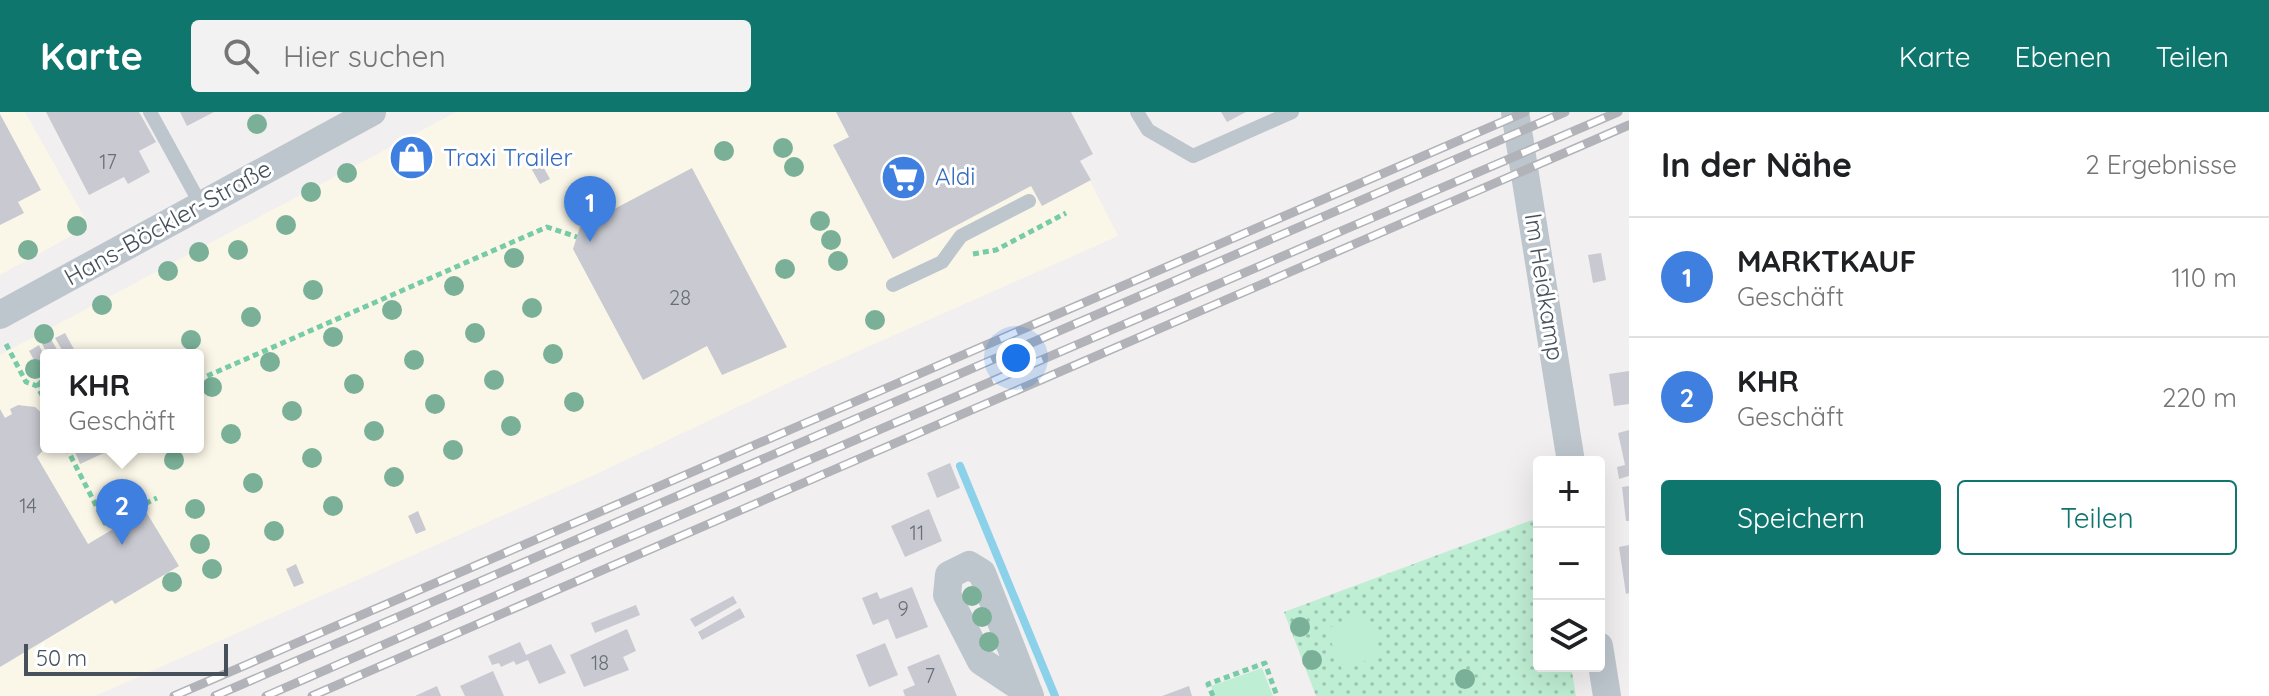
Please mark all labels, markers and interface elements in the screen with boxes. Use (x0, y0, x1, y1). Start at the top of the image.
search box (191, 20, 751, 92)
text: Karte (40, 32, 143, 80)
icon: search (219, 34, 263, 78)
text: Hier suchen (283, 37, 446, 75)
text: Karte (1899, 39, 1971, 74)
text: Ebenen (2015, 39, 2111, 74)
text: Teilen (2155, 39, 2229, 74)
shop icon: Traxi Trailer (388, 134, 436, 182)
place label: Traxi Trailer (443, 142, 573, 172)
text: In der Nähe (1661, 143, 1852, 186)
text: 2 Ergebnisse (2085, 148, 2237, 181)
house number: 17 (99, 149, 117, 174)
street label: Hans-Böckler-Straße (59, 153, 276, 292)
supermarket icon: Aldi (880, 153, 928, 201)
place label: Aldi (935, 161, 976, 191)
pin: 1 (564, 176, 616, 242)
street label: Im Heidkamp (1519, 211, 1571, 363)
text: MARKTKAUF (1737, 242, 1916, 280)
text: 1 (1682, 261, 1692, 294)
text: 110 m (2171, 261, 2237, 294)
text: Geschäft (1737, 280, 1844, 313)
house number: 28 (669, 285, 691, 310)
your location (996, 338, 1036, 378)
popup (40, 349, 204, 453)
text: KHR (1737, 362, 1799, 400)
text: KHR (68, 366, 130, 404)
text: 2 (1680, 381, 1694, 414)
text: 220 m (2162, 381, 2237, 414)
text: Geschäft (1737, 400, 1844, 433)
text: Geschäft (68, 404, 176, 437)
map controls (1533, 456, 1605, 672)
button: + (1533, 456, 1605, 528)
pin: 2 (96, 479, 148, 545)
button: Speichern (1661, 480, 1941, 555)
button: Teilen (1957, 480, 2237, 555)
house number: 14 (19, 493, 37, 518)
house number: 11 (910, 520, 924, 545)
button: − (1533, 528, 1605, 600)
house number: 9 (897, 596, 909, 621)
button: layers (1533, 600, 1605, 672)
scale bar (24, 640, 228, 676)
text: 50 m (36, 644, 87, 672)
house number: 18 (591, 650, 609, 675)
house number: 7 (925, 663, 935, 688)

